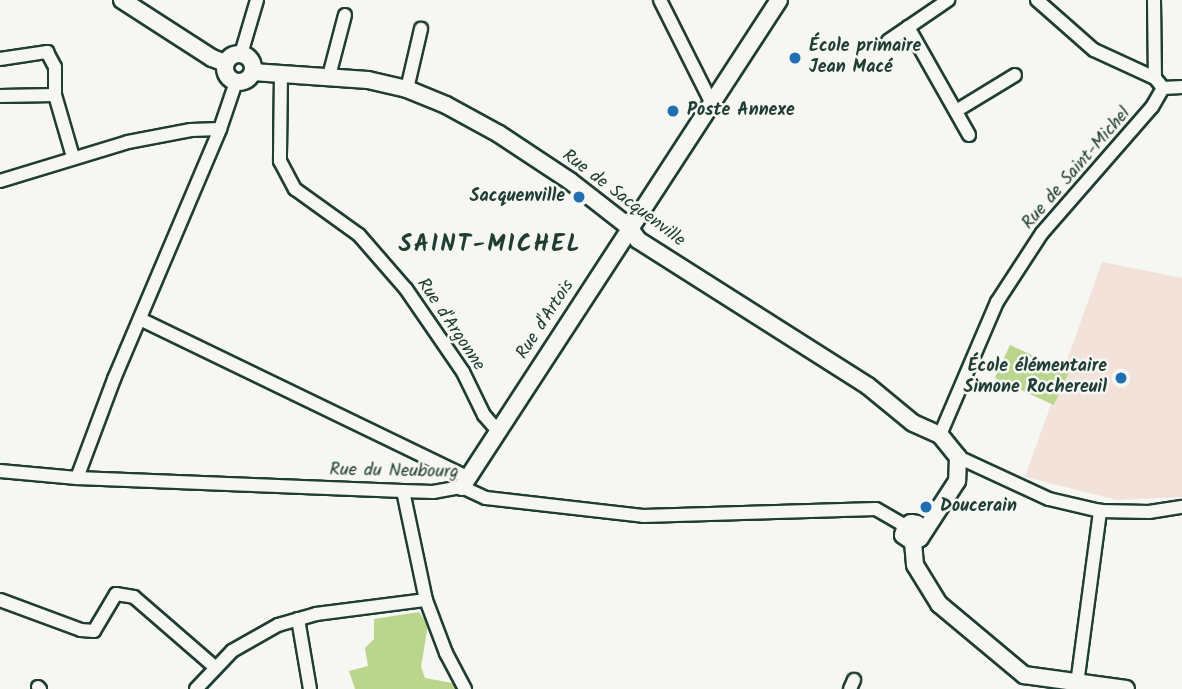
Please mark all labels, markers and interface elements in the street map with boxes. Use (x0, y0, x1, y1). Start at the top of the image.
place label: École primaire Jean Macé (809, 37, 921, 80)
marker: École primaire Jean Macé (787, 50, 803, 66)
place label: Poste Annexe (687, 100, 795, 122)
marker: Poste Annexe (665, 103, 681, 119)
street label: Rue de Saint-Michel (1018, 104, 1136, 234)
street label: Rue de Sacquenville (557, 146, 689, 252)
place label: Sacquenville (470, 186, 565, 208)
marker: Sacquenville (571, 189, 587, 205)
district label: SAINT-MICHEL (400, 231, 580, 259)
street label: Rue d'Argonne (411, 275, 489, 375)
street label: Rue d'Artois (512, 276, 580, 364)
place label: École élémentaire Simone Rochereuil (963, 357, 1107, 400)
marker: École élémentaire Simone Rochereuil (1113, 370, 1129, 386)
street label: Rue du Neubourg (329, 460, 459, 484)
place label: Doucerain (940, 496, 1017, 518)
marker: Doucerain (918, 499, 934, 515)

